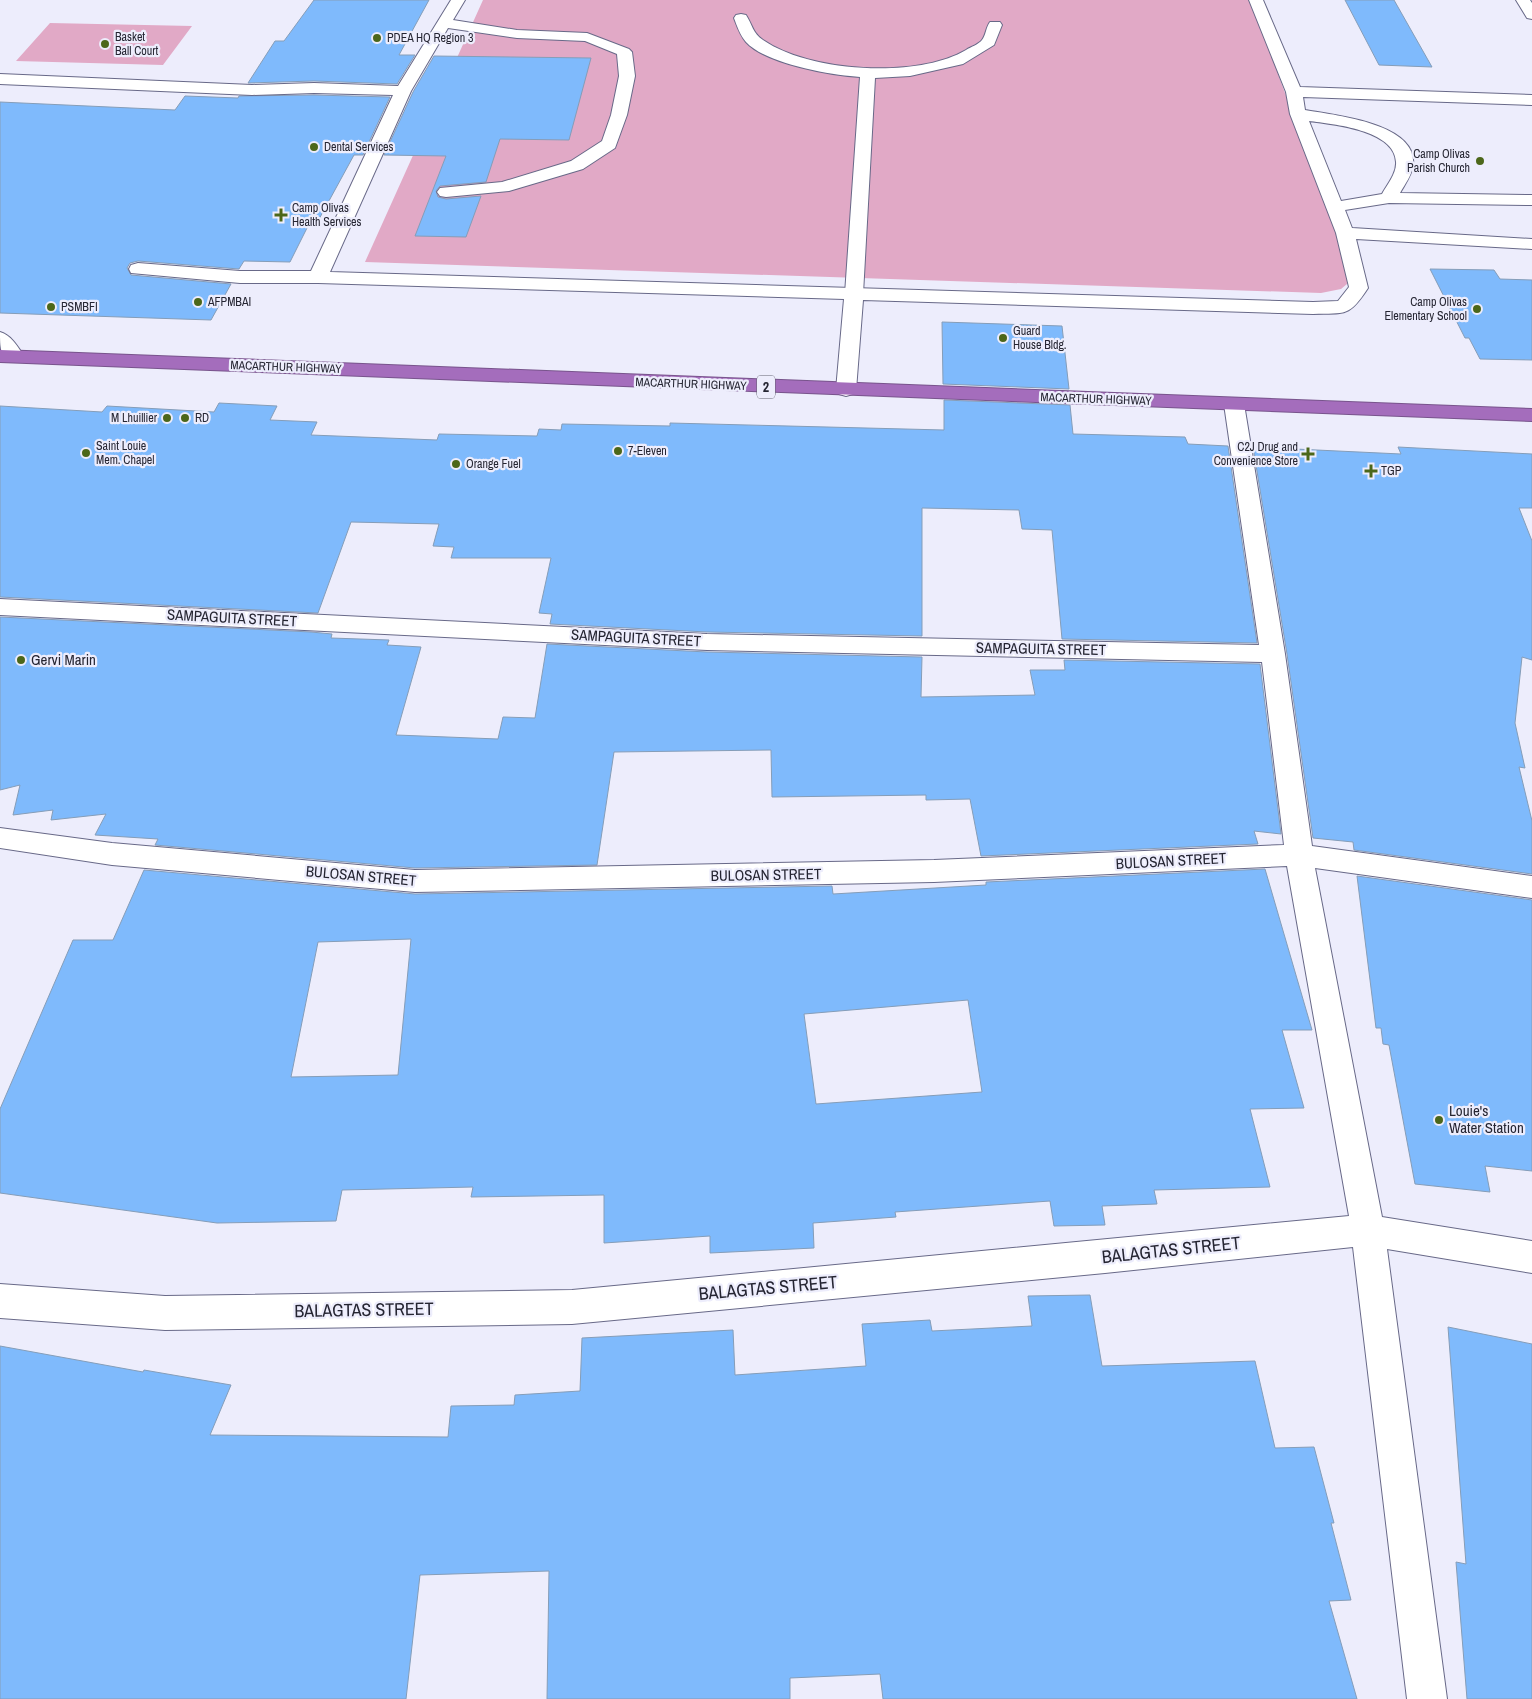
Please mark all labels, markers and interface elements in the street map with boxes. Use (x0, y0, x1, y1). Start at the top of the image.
place label: Basket Ball Court (115, 29, 158, 59)
place label: PDEA HQ Region 3 (387, 30, 473, 46)
marker: PDEA HQ Region 3 (371, 32, 383, 44)
marker: Basket Ball Court (99, 38, 111, 50)
place label: Dental Services (324, 139, 394, 155)
marker: Dental Services (308, 141, 320, 153)
place label: Camp Olivas Parish Church (1407, 146, 1470, 176)
marker: Camp Olivas Parish Church (1474, 155, 1486, 167)
place label: Camp Olivas Health Services (292, 200, 362, 230)
marker: Camp Olivas Health Services (274, 208, 288, 222)
place label: AFPMBAI (207, 294, 251, 310)
place label: Camp Olivas Elementary School (1384, 294, 1467, 324)
marker: AFPMBAI (192, 296, 204, 308)
place label: PSMBFI (61, 299, 98, 315)
marker: PSMBFI (45, 301, 57, 313)
marker: Camp Olivas Elementary School (1471, 303, 1483, 315)
place label: Guard House Bldg. (1013, 323, 1067, 353)
marker: Guard House Bldg. (997, 332, 1009, 344)
street label: MACARTHUR HIGHWAY (230, 357, 342, 377)
street label: MACARTHUR HIGHWAY (635, 374, 747, 394)
road number: 2 (757, 376, 775, 398)
street label: MACARTHUR HIGHWAY (1040, 389, 1152, 409)
place label: M Lhuillier (111, 410, 158, 426)
place label: RD (195, 410, 209, 426)
marker: M Lhuillier (161, 412, 173, 424)
marker: RD (179, 412, 191, 424)
place label: Saint Louie Mem. Chapel (96, 438, 155, 468)
place label: C2J Drug and Convenience Store (1214, 439, 1298, 469)
place label: 7-Eleven (628, 443, 667, 459)
marker: 7-Eleven (612, 445, 624, 457)
marker: Saint Louie Mem. Chapel (80, 447, 92, 459)
marker: C2J Drug and Convenience Store (1302, 448, 1314, 460)
place label: Orange Fuel (466, 456, 521, 472)
marker: Orange Fuel (450, 458, 462, 470)
place label: TGP (1381, 463, 1402, 479)
marker: TGP (1365, 465, 1377, 477)
street label: SAMPAGUITA STREET (166, 604, 298, 631)
street label: SAMPAGUITA STREET (570, 624, 702, 651)
street label: SAMPAGUITA STREET (976, 637, 1107, 660)
place label: Gervi Marin (31, 649, 96, 670)
marker: Gervi Marin (15, 654, 27, 666)
street label: BULOSAN STREET (1115, 847, 1227, 874)
street label: BULOSAN STREET (305, 860, 418, 891)
street label: BULOSAN STREET (710, 863, 822, 886)
place label: Louie's Water Station (1449, 1100, 1524, 1138)
marker: Louie's Water Station (1433, 1114, 1445, 1126)
street label: BALAGTAS STREET (1100, 1230, 1241, 1269)
street label: BALAGTAS STREET (698, 1269, 838, 1306)
street label: BALAGTAS STREET (294, 1296, 434, 1323)

